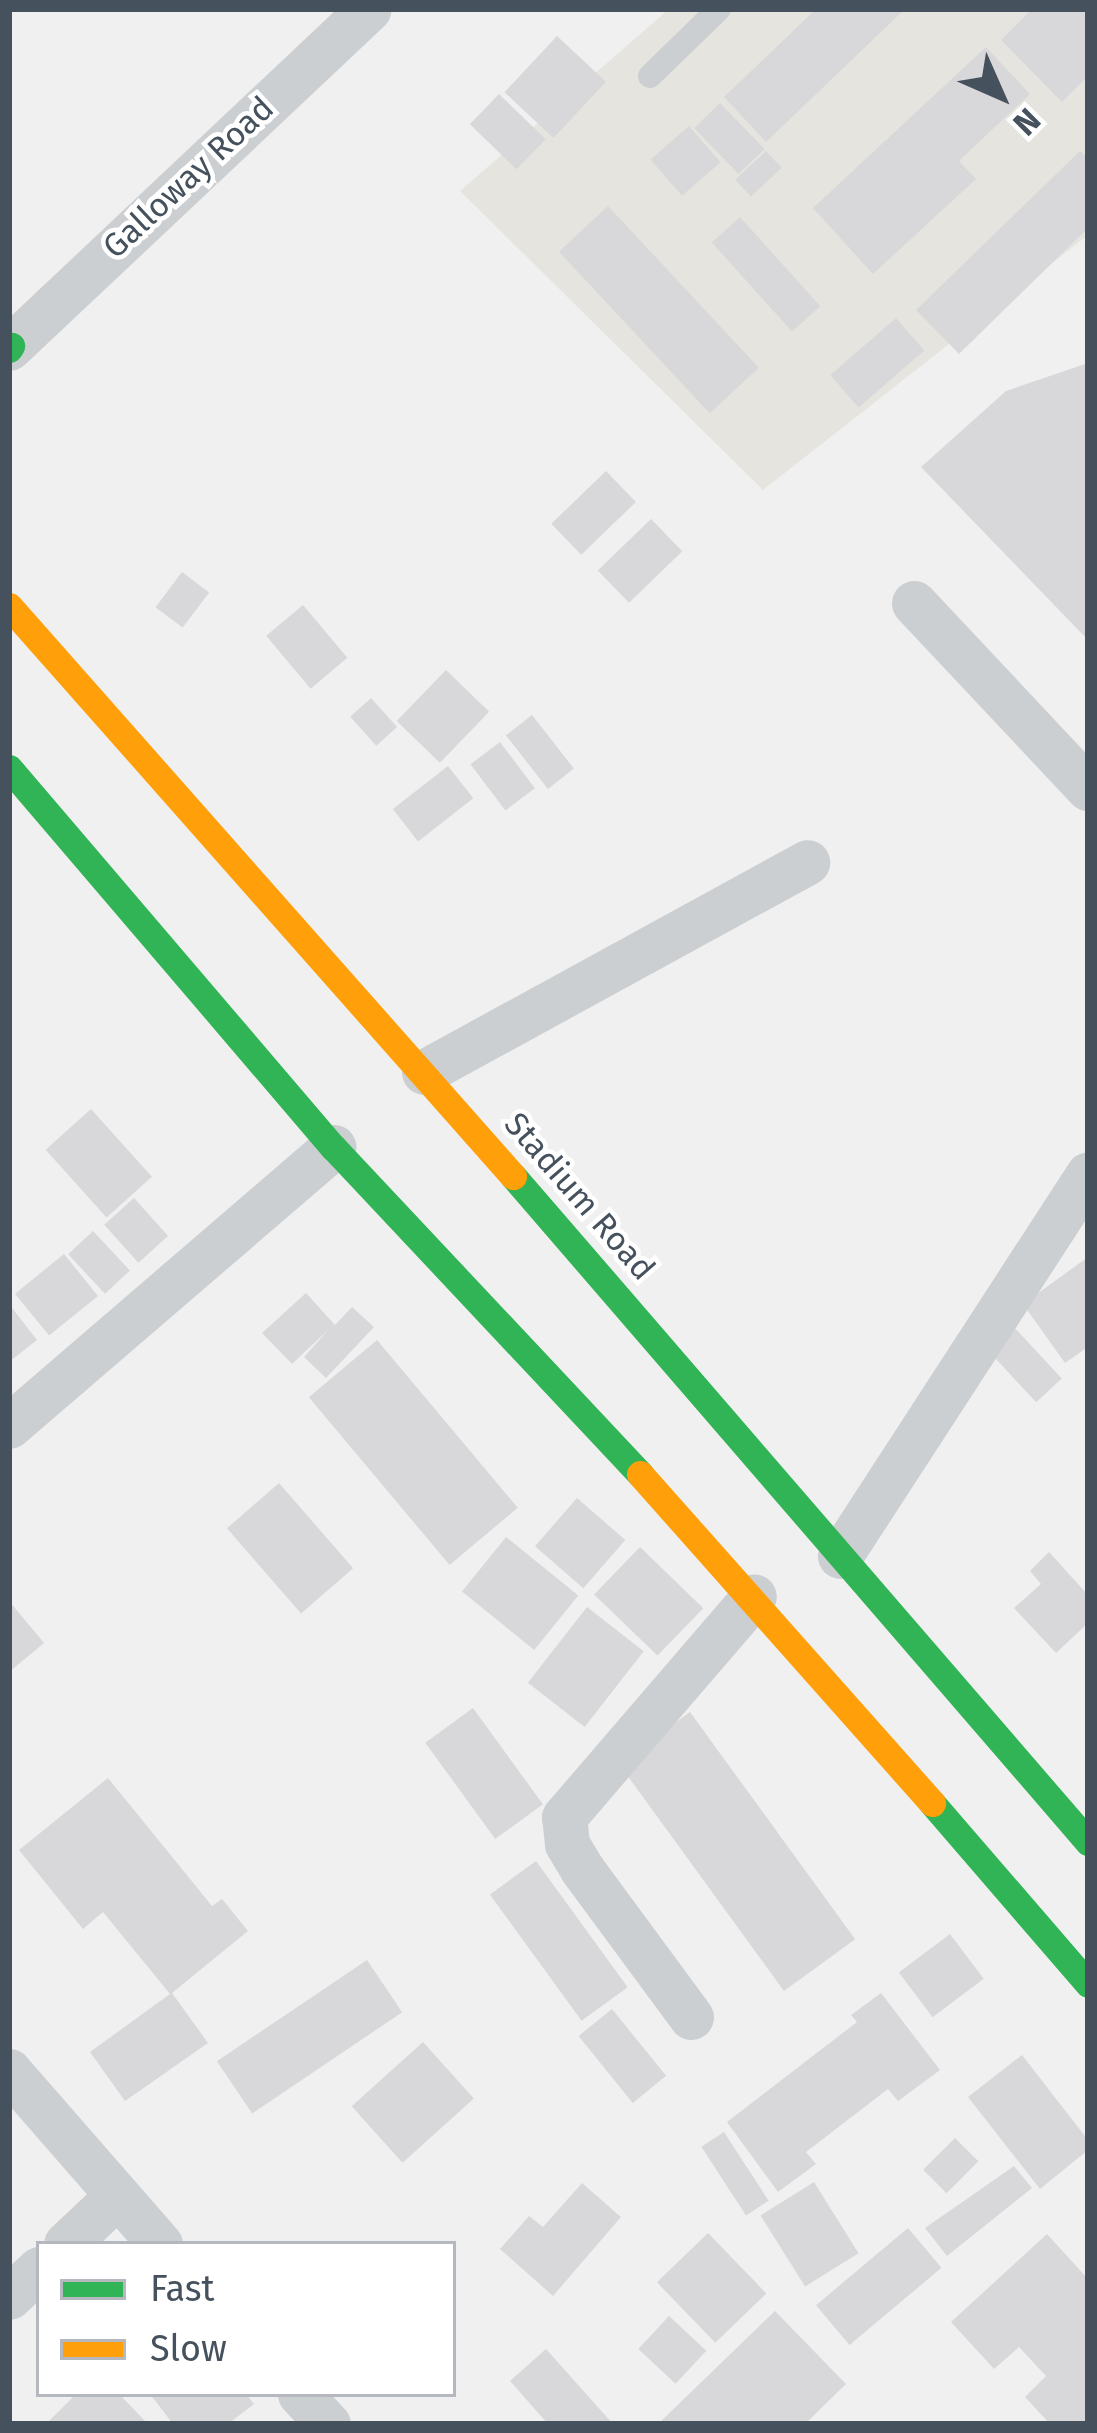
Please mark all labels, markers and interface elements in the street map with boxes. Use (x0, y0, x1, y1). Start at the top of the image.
north arrow (941, 36, 1061, 156)
street label: Galloway Road (96, 89, 282, 267)
text: N (1005, 100, 1048, 143)
street label: Stadium Road (496, 1105, 662, 1289)
legend (36, 2241, 456, 2397)
text: Fast (150, 2267, 215, 2311)
text: Slow (150, 2327, 227, 2371)

